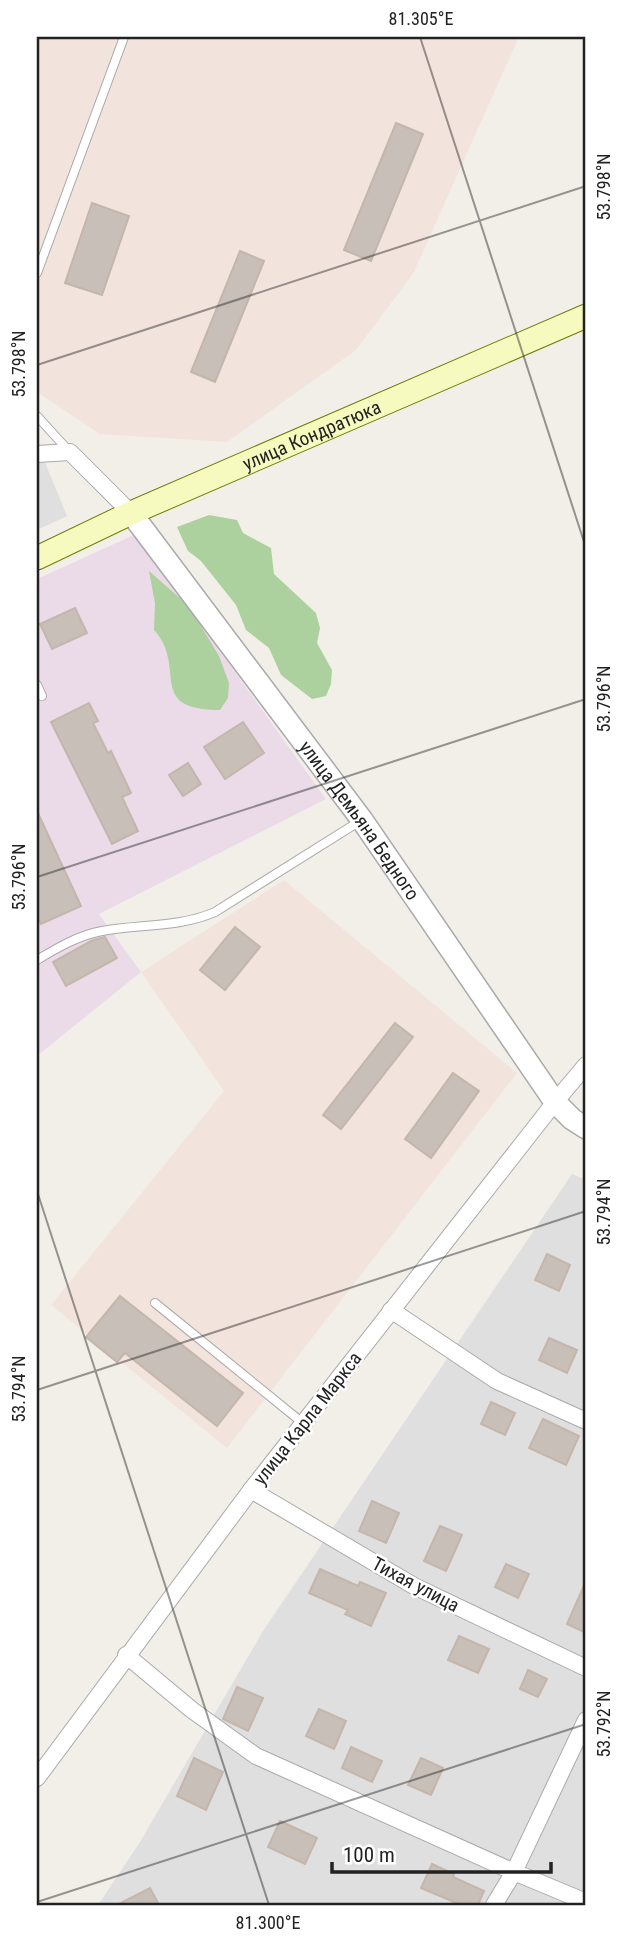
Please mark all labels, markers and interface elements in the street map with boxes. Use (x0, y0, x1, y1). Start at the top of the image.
text: 81.305°E (389, 8, 453, 29)
text: 53.798°N (593, 153, 614, 221)
text: 53.798°N (8, 330, 29, 398)
street label: улица Кондратюка (239, 395, 384, 475)
text: 53.796°N (593, 665, 614, 733)
street label: улица Демьяна Бедного (294, 736, 424, 904)
text: 53.796°N (8, 843, 29, 911)
text: 53.794°N (593, 1178, 614, 1246)
street label: улица Карла Маркса (248, 1347, 366, 1489)
text: 53.794°N (8, 1355, 29, 1423)
street label: Тихая улица (368, 1552, 463, 1617)
text: 53.792°N (593, 1690, 614, 1758)
scale bar (332, 1830, 551, 1874)
text: 100 m (343, 1843, 395, 1867)
text: 81.300°E (236, 1912, 300, 1933)

